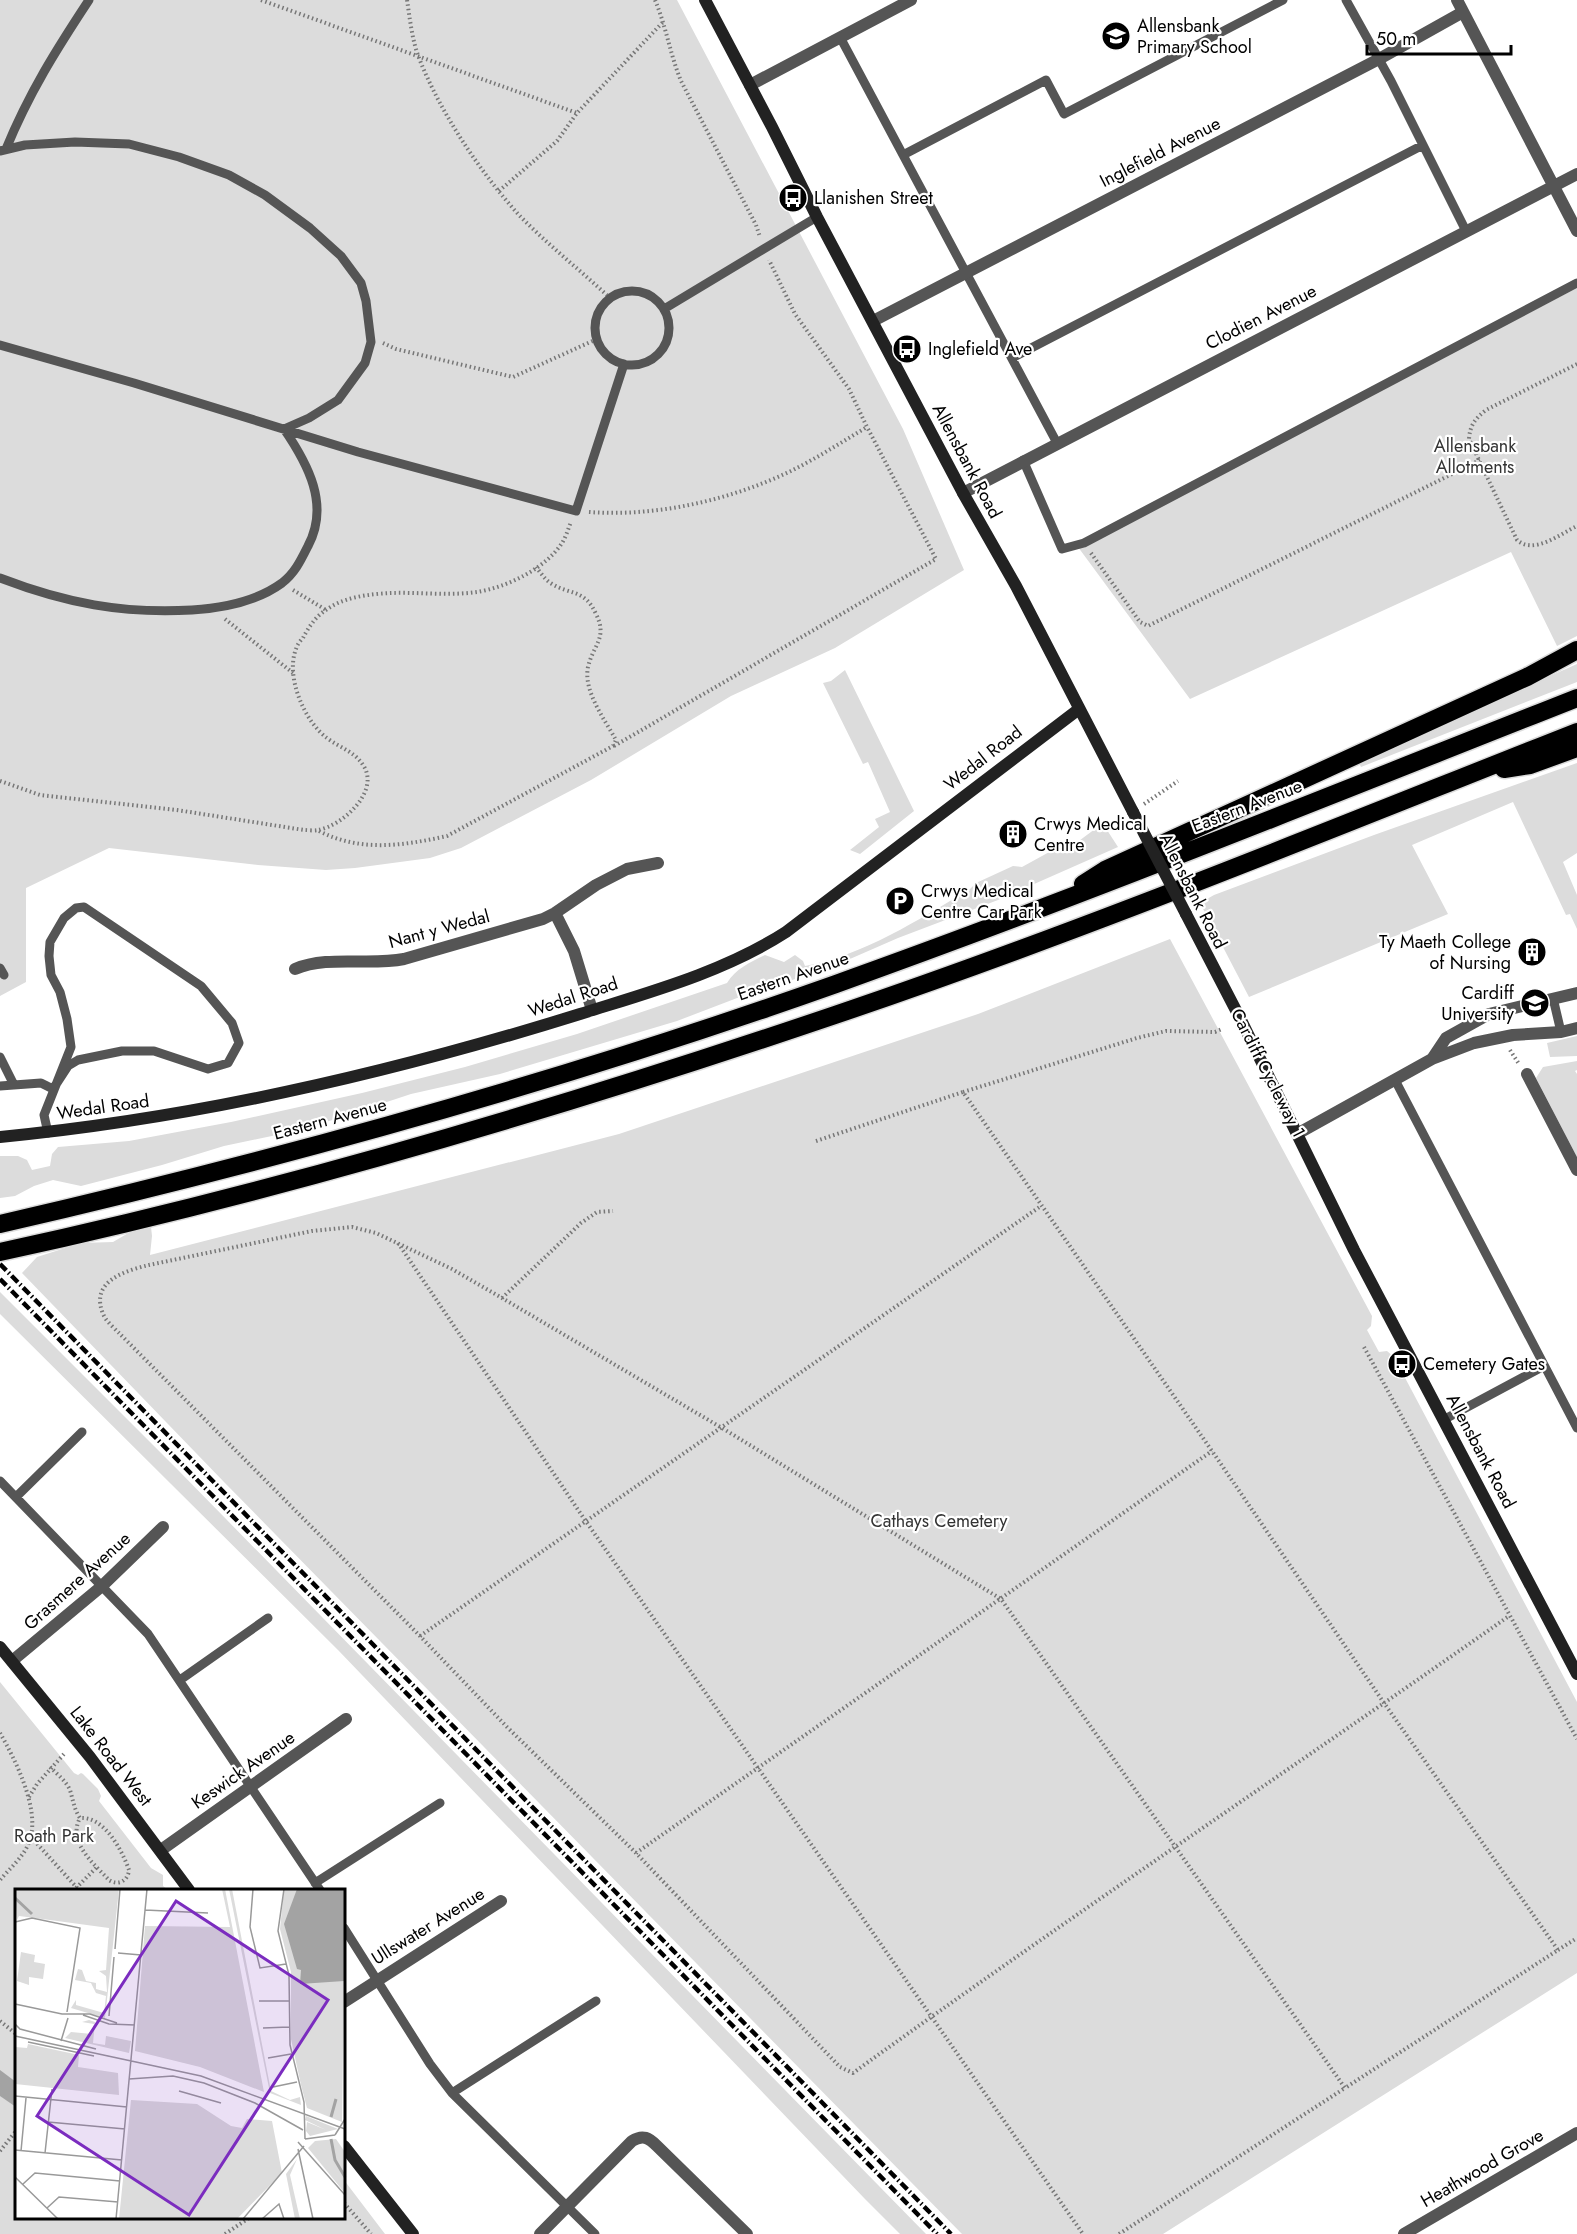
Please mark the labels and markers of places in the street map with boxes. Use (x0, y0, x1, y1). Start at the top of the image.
place label: Allensbank Primary School (1137, 13, 1252, 60)
school or university icon: Allensbank Primary School (1100, 20, 1132, 52)
bus stop icon: Llanishen Street (777, 182, 809, 214)
place label: Llanishen Street (814, 185, 933, 211)
bus stop icon: Inglefield Ave (891, 333, 923, 365)
place label: Inglefield Ave (928, 336, 1032, 362)
place label: Crwys Medical Centre (1034, 811, 1147, 858)
building icon: Crwys Medical Centre (997, 818, 1029, 850)
place label: Crwys Medical Centre Car Park (921, 878, 1042, 925)
parking icon: Crwys Medical Centre Car Park (884, 885, 916, 917)
place label: Ty Maeth College of Nursing (1379, 929, 1511, 976)
building icon: Ty Maeth College of Nursing (1516, 936, 1548, 968)
place label: Cardiff University (1441, 980, 1515, 1027)
school or university icon: Cardiff University (1519, 987, 1551, 1019)
bus stop icon: Cemetery Gates (1386, 1348, 1418, 1380)
place label: Cemetery Gates (1423, 1351, 1545, 1377)

